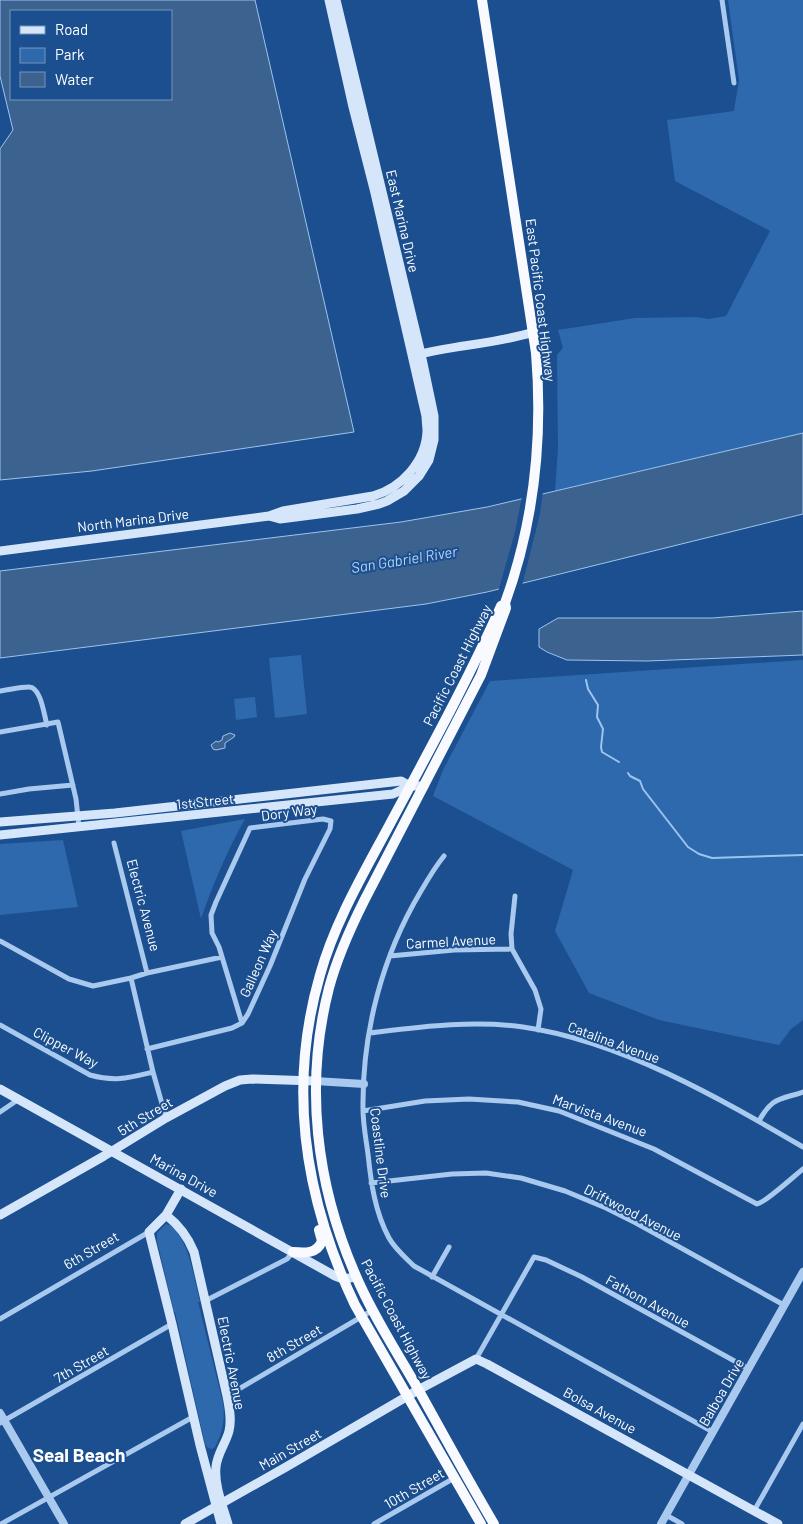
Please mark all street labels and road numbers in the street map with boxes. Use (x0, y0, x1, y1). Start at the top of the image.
street label: East Marina Drive (383, 168, 423, 274)
street label: East Pacific Coast Highway (523, 218, 560, 383)
street label: North Marina Drive (76, 505, 190, 535)
street label: Pacific Coast Highway (419, 601, 495, 729)
street label: 1st Street (175, 790, 235, 812)
street label: Dory Way (260, 800, 318, 824)
street label: Electric Avenue (124, 857, 164, 953)
street label: Galleon Way (235, 926, 281, 1000)
street label: Carmel Avenue (406, 930, 496, 952)
street label: Catalina Avenue (566, 1018, 662, 1066)
street label: Clipper Way (31, 1023, 102, 1071)
street label: Marvista Avenue (551, 1090, 649, 1140)
street label: 5th Street (115, 1093, 175, 1139)
street label: Coastline Drive (367, 1107, 395, 1199)
street label: Marina Drive (147, 1149, 221, 1201)
street label: Driftwood Avenue (581, 1180, 685, 1244)
street label: 6th Street (60, 1227, 122, 1273)
street label: Pacific Coast Highway (358, 1256, 436, 1383)
street label: Fathom Avenue (603, 1271, 693, 1331)
street label: Electric Avenue (215, 1315, 249, 1411)
street label: 8th Street (263, 1320, 325, 1366)
street label: 7th Street (51, 1342, 111, 1386)
street label: Balboa Drive (695, 1355, 747, 1429)
street label: Bolsa Avenue (561, 1383, 639, 1437)
street label: Main Street (256, 1424, 324, 1474)
street label: 10th Street (381, 1464, 447, 1512)

